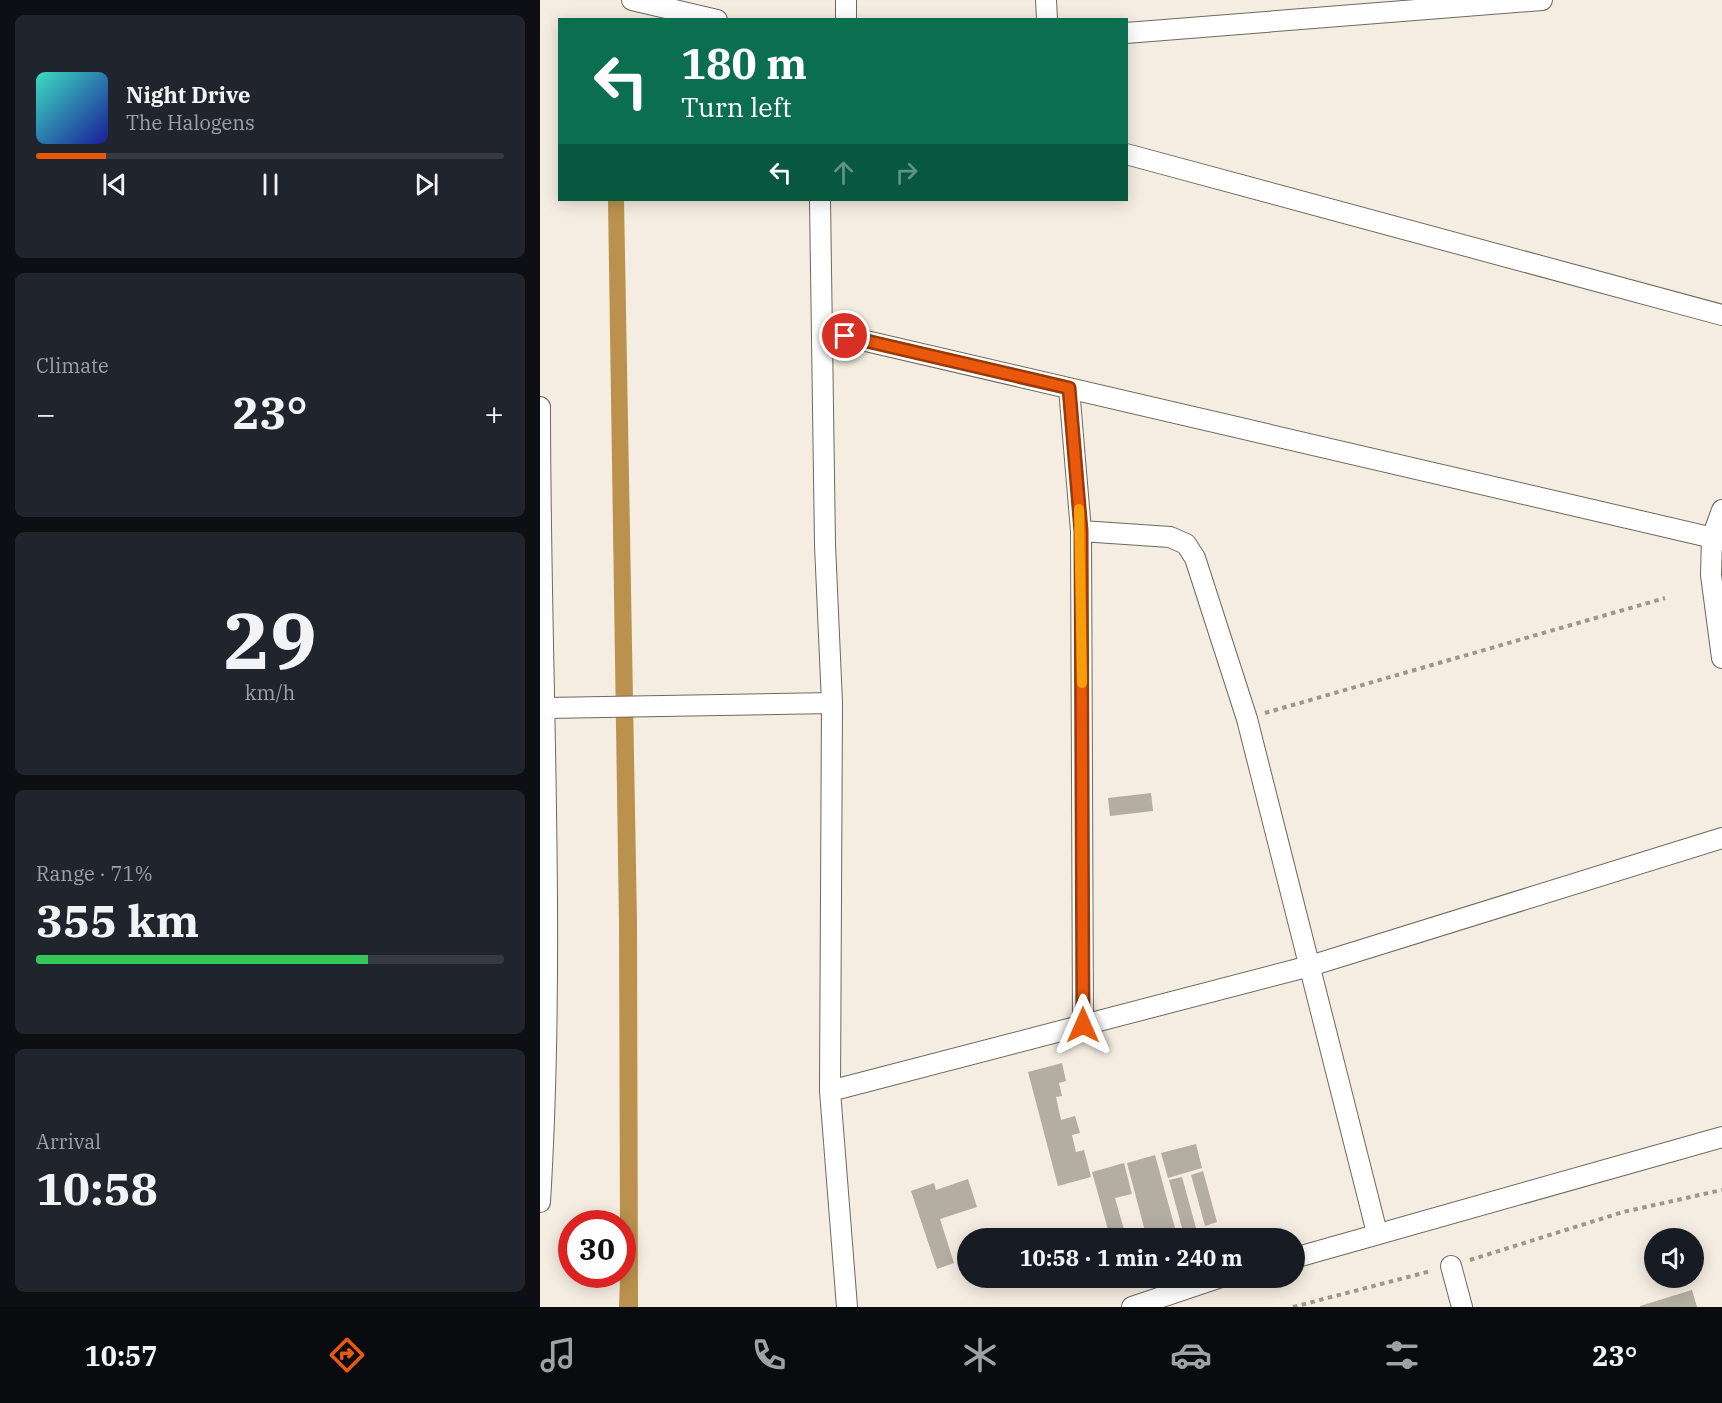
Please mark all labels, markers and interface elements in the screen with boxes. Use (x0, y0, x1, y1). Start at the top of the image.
text: 180 m (681, 36, 807, 91)
icon: left (582, 42, 660, 120)
text: Night Drive (126, 80, 251, 109)
text: Turn left (681, 89, 792, 124)
text: The Halogens (126, 109, 255, 136)
icon: left (764, 156, 797, 189)
icon: ahead (827, 156, 860, 189)
icon: right (890, 156, 923, 189)
icon: previous (98, 168, 131, 201)
icon: pause (254, 168, 287, 201)
icon: next (410, 168, 443, 201)
pin (819, 310, 870, 361)
icon: arrive (828, 319, 861, 352)
text: Climate (36, 352, 109, 379)
text: 23° (232, 383, 308, 441)
text: − (36, 392, 56, 435)
text: + (484, 392, 504, 435)
text: 29 (223, 589, 317, 690)
text: km/h (245, 679, 295, 706)
text: Range · 71% (36, 860, 153, 887)
text: 355 km (36, 891, 199, 949)
position arrow (1051, 993, 1115, 1057)
text: Arrival (36, 1128, 101, 1155)
text: 10:58 (36, 1159, 158, 1217)
speed limit sign: 30 (558, 1210, 636, 1288)
map controls (1644, 1228, 1704, 1288)
button: sound (1644, 1228, 1704, 1288)
text: 10:58 · 1 min · 240 m (1019, 1243, 1243, 1272)
icon: directions (326, 1334, 368, 1376)
icon: music (537, 1334, 579, 1376)
icon: phone (748, 1334, 790, 1376)
icon: climate (959, 1334, 1001, 1376)
icon: car (1170, 1334, 1212, 1376)
icon: filters (1381, 1334, 1423, 1376)
text: 10:57 (84, 1338, 157, 1373)
text: 23° (1592, 1338, 1637, 1373)

